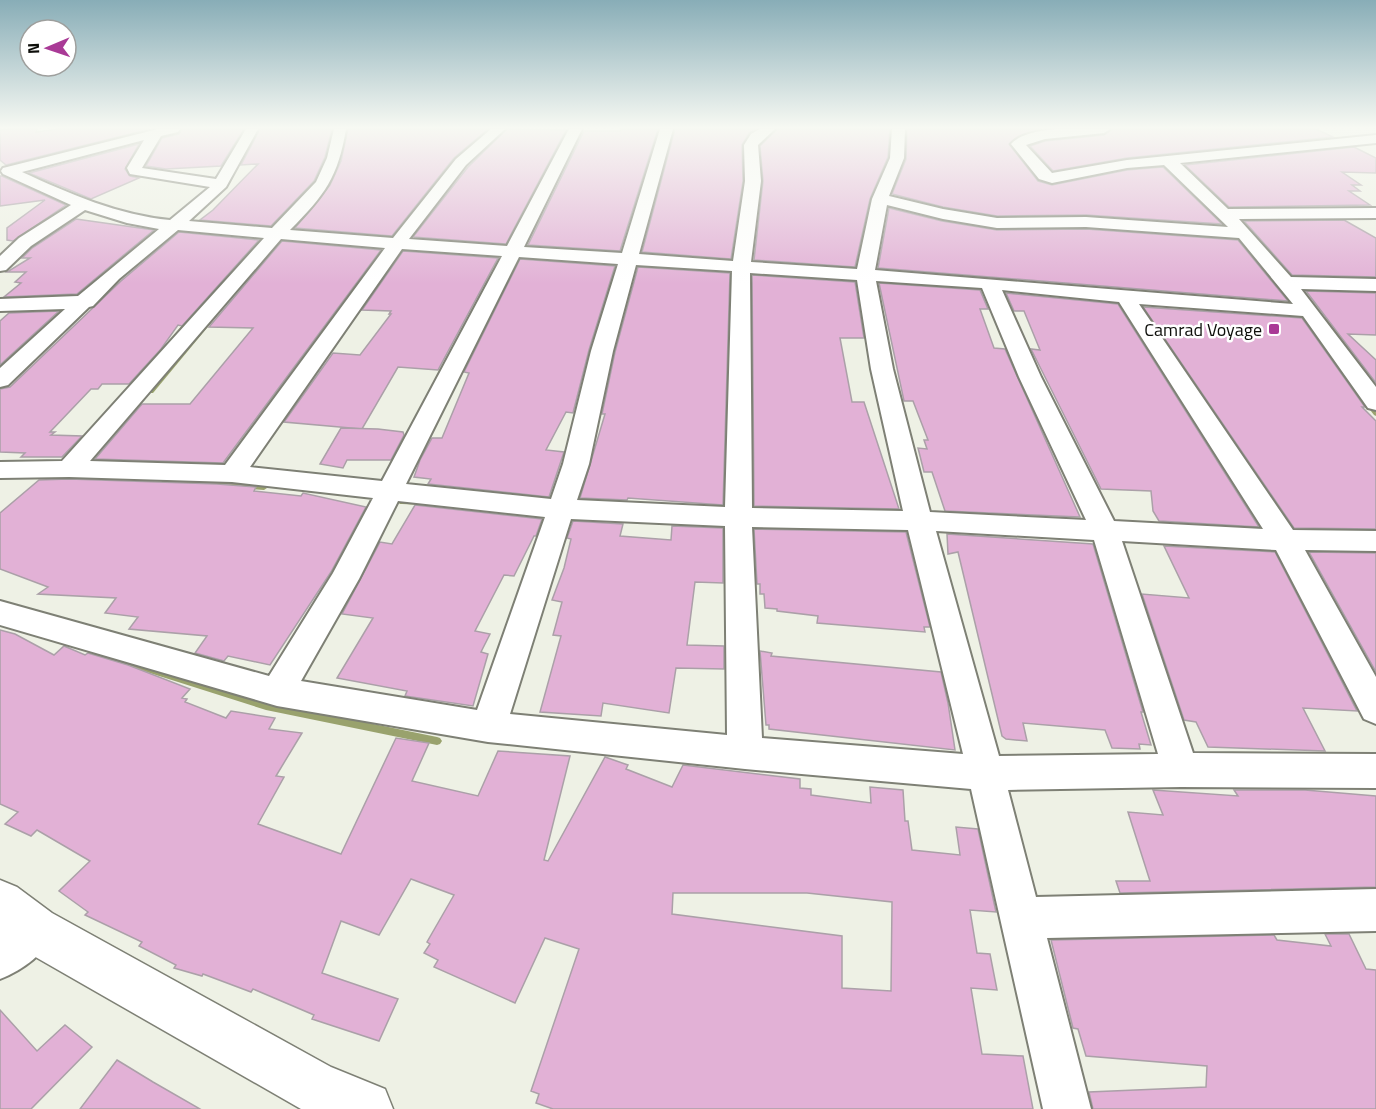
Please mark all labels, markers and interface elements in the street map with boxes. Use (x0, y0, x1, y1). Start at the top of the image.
north arrow (18, 18, 78, 78)
text: N (21, 43, 45, 54)
place label: Camrad Voyage (1144, 316, 1262, 343)
marker: Camrad Voyage (1267, 322, 1281, 336)

